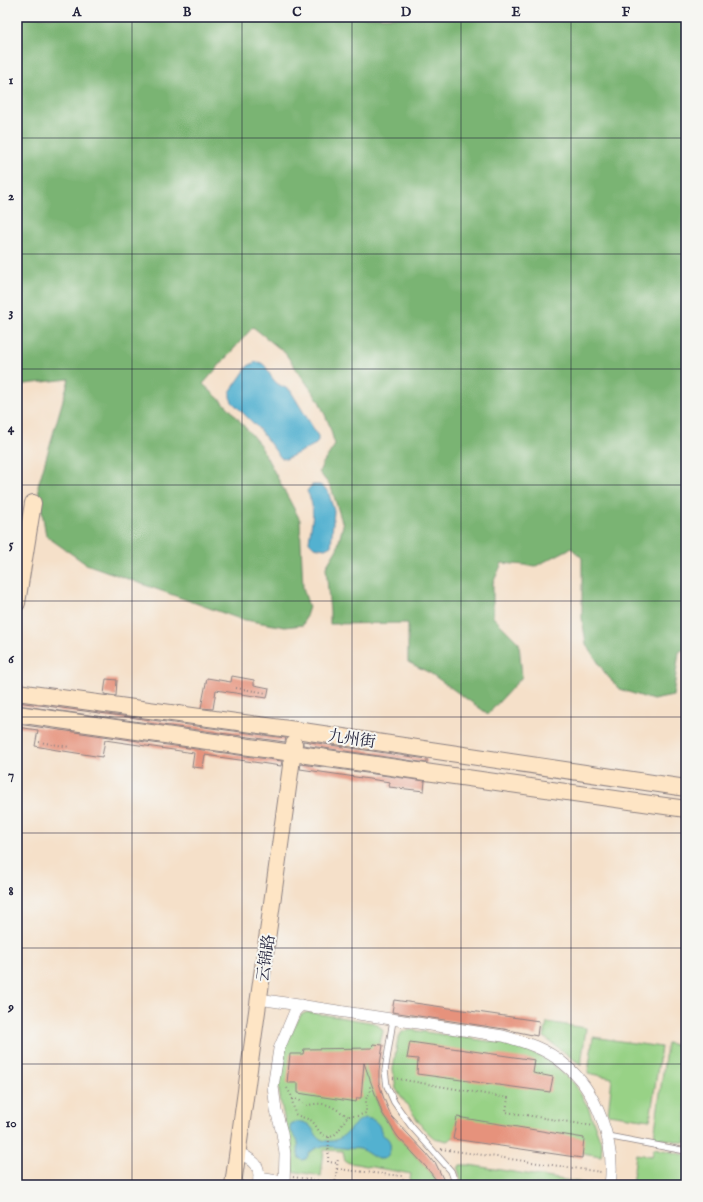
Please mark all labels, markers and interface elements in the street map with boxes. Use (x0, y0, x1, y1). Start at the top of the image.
text: A (72, 4, 83, 21)
text: B (183, 4, 192, 21)
text: C (292, 4, 302, 21)
text: D (401, 4, 412, 21)
text: E (511, 4, 521, 21)
text: F (622, 4, 631, 21)
text: 1 (9, 72, 14, 89)
text: 2 (8, 188, 14, 205)
text: 3 (9, 304, 14, 321)
text: 4 (8, 420, 15, 437)
text: 5 (9, 536, 14, 553)
text: 6 (8, 651, 14, 668)
street label: 九州街 (327, 727, 377, 753)
text: 7 (8, 767, 14, 784)
text: 8 (8, 883, 14, 900)
street label: 云锦路 (254, 933, 280, 983)
text: 9 (7, 999, 14, 1016)
text: 10 (5, 1115, 17, 1132)

